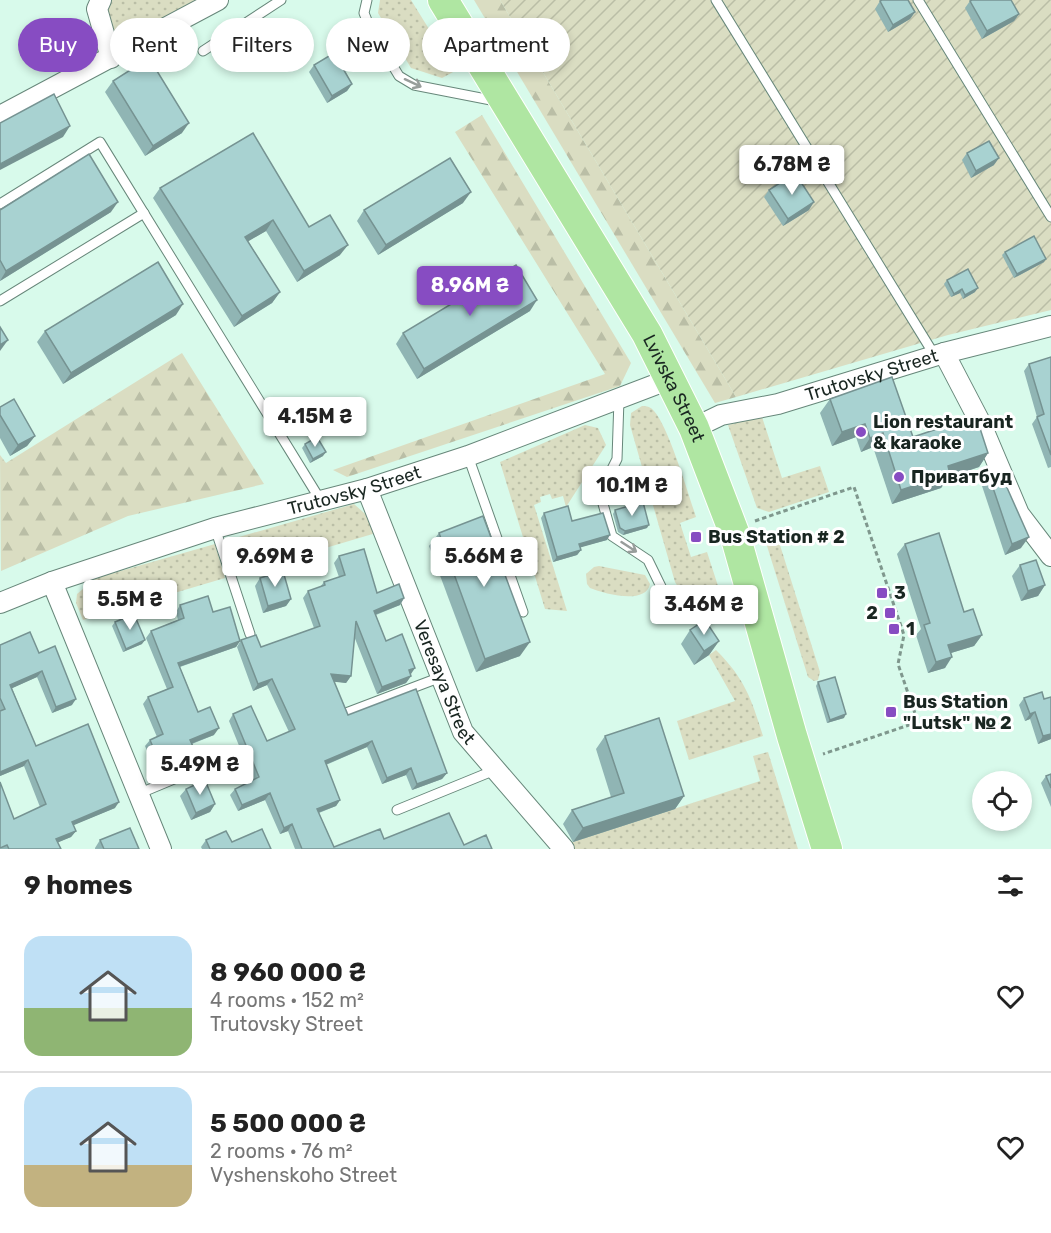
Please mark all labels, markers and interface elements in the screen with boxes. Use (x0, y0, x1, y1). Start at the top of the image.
chip: Buy (18, 18, 98, 72)
chip: Rent (110, 18, 198, 72)
chip: Filters (210, 18, 314, 72)
chip: New (326, 18, 410, 72)
chip: Apartment (422, 18, 570, 72)
one-way arrow (403, 77, 421, 89)
pin: 6.78M ₴ (737, 145, 847, 196)
text: 6.78M ₴ (753, 152, 831, 176)
pin: 8.96M ₴ (415, 266, 525, 317)
text: 8.96M ₴ (431, 273, 509, 297)
street label: Lvivska Street (638, 331, 709, 445)
street label: Trutovsky Street (803, 344, 941, 406)
pin: 4.15M ₴ (260, 397, 370, 448)
text: 4.15M ₴ (277, 404, 353, 428)
place label: Lion restaurant & karaoke (873, 411, 1013, 454)
marker: Lion restaurant & karaoke (854, 425, 868, 439)
street label: Trutovsky Street (285, 461, 424, 520)
pin: 10.1M ₴ (577, 466, 687, 517)
place label: Приватбуд (911, 466, 1012, 488)
marker: Приватбуд (892, 470, 906, 484)
text: 10.1M ₴ (596, 473, 668, 497)
place label: Bus Station # 2 (708, 526, 845, 548)
marker: Bus Station # 2 (689, 530, 703, 544)
pin: 9.69M ₴ (220, 537, 330, 588)
pin: 5.66M ₴ (429, 537, 539, 588)
one-way arrow (620, 541, 637, 553)
text: 9.69M ₴ (236, 544, 314, 568)
text: 5.66M ₴ (445, 544, 523, 568)
pin: 5.5M ₴ (81, 580, 179, 631)
place label: 3 (894, 582, 906, 604)
pin: 3.46M ₴ (649, 585, 759, 636)
marker: 3 (875, 586, 889, 600)
text: 5.5M ₴ (97, 587, 163, 611)
text: 3.46M ₴ (664, 592, 744, 616)
place label: 2 (866, 602, 878, 624)
marker: 2 (883, 606, 897, 620)
street label: Veresaya Street (409, 617, 480, 749)
place label: 1 (906, 618, 915, 640)
marker: 1 (887, 622, 901, 636)
place label: Bus Station "Lutsk" № 2 (903, 691, 1012, 734)
marker: Bus Station "Lutsk" № 2 (884, 705, 898, 719)
pin: 5.49M ₴ (145, 745, 255, 796)
text: 5.49M ₴ (160, 752, 240, 776)
map controls (972, 771, 1032, 831)
button: locate (972, 771, 1032, 831)
icon: filters (994, 869, 1027, 902)
text: 9 homes (24, 870, 133, 901)
text: 8 960 000 ₴ (210, 957, 366, 988)
icon: home (72, 960, 144, 1032)
icon: heart (994, 980, 1027, 1013)
text: 4 rooms · 152 m² (210, 988, 364, 1012)
text: Trutovsky Street (210, 1012, 363, 1036)
text: 5 500 000 ₴ (210, 1108, 366, 1139)
icon: home (72, 1111, 144, 1183)
icon: heart (994, 1131, 1027, 1164)
text: 2 rooms · 76 m² (210, 1139, 353, 1163)
text: Vyshenskoho Street (210, 1163, 397, 1187)

